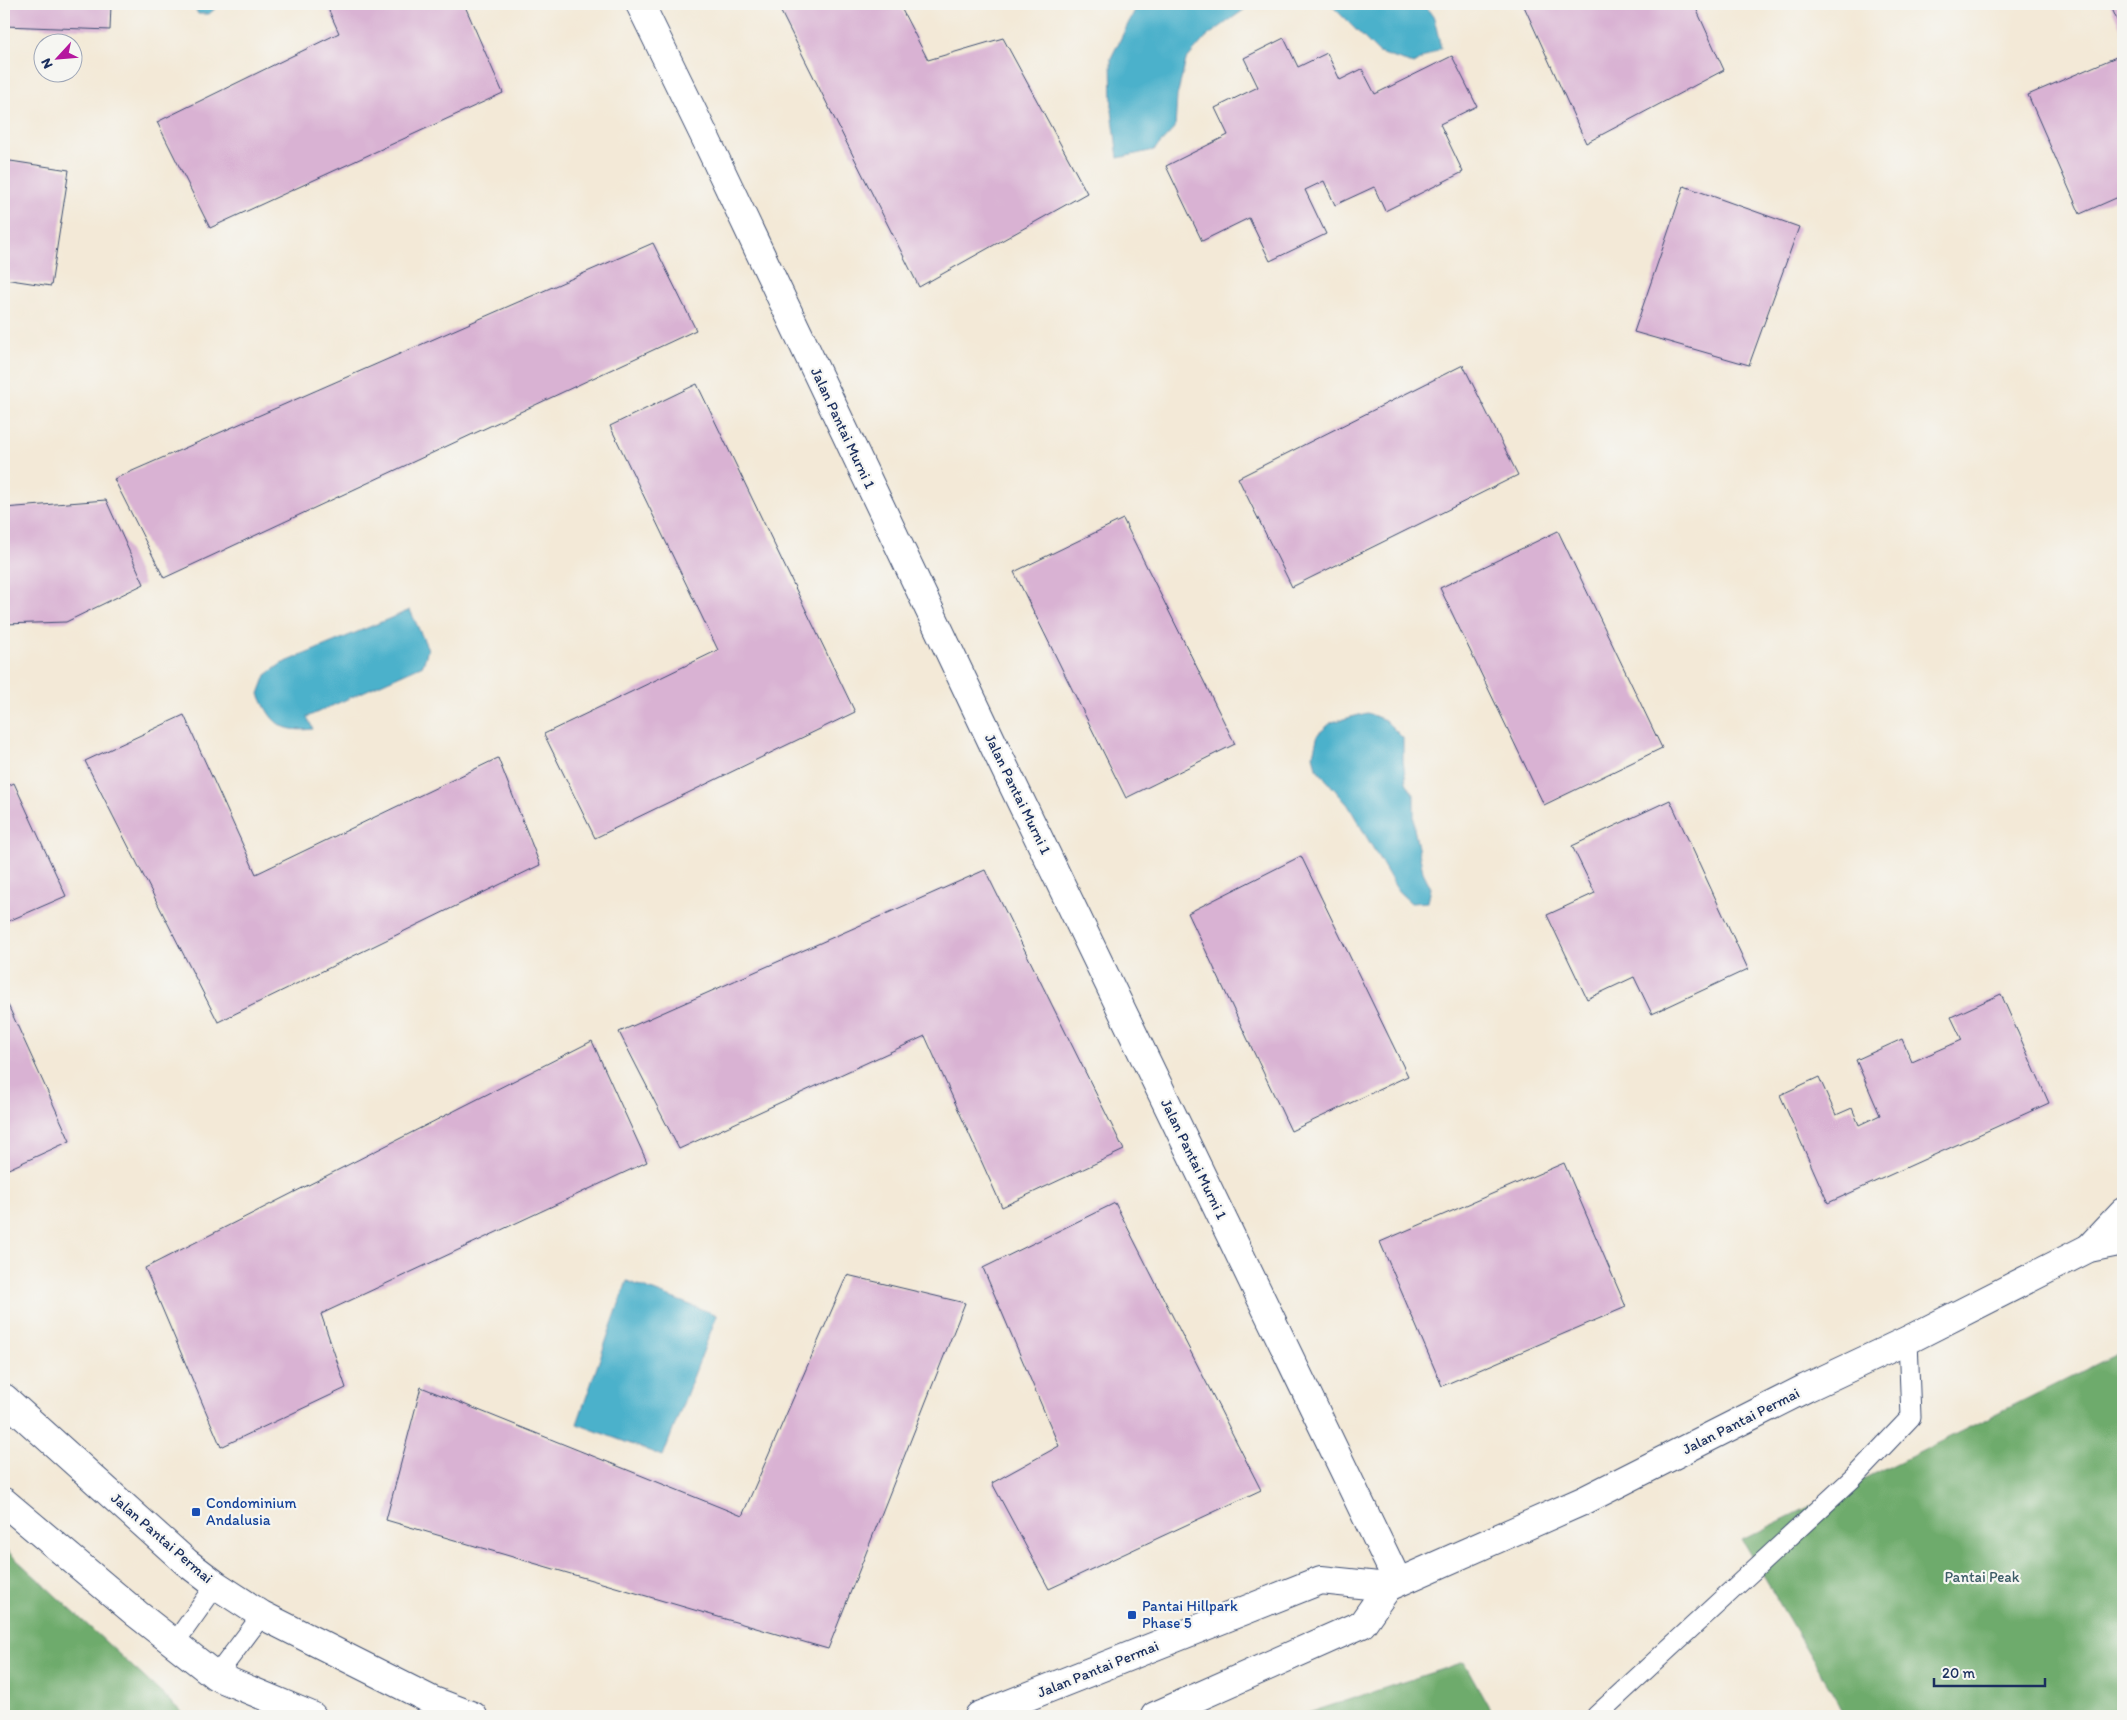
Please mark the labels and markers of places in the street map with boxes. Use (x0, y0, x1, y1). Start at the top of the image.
place label: Condominium Andalusia (206, 1494, 296, 1529)
marker: Condominium Andalusia (190, 1506, 202, 1518)
place label: Pantai Hillpark Phase 5 (1142, 1597, 1238, 1632)
marker: Pantai Hillpark Phase 5 (1126, 1609, 1138, 1621)

